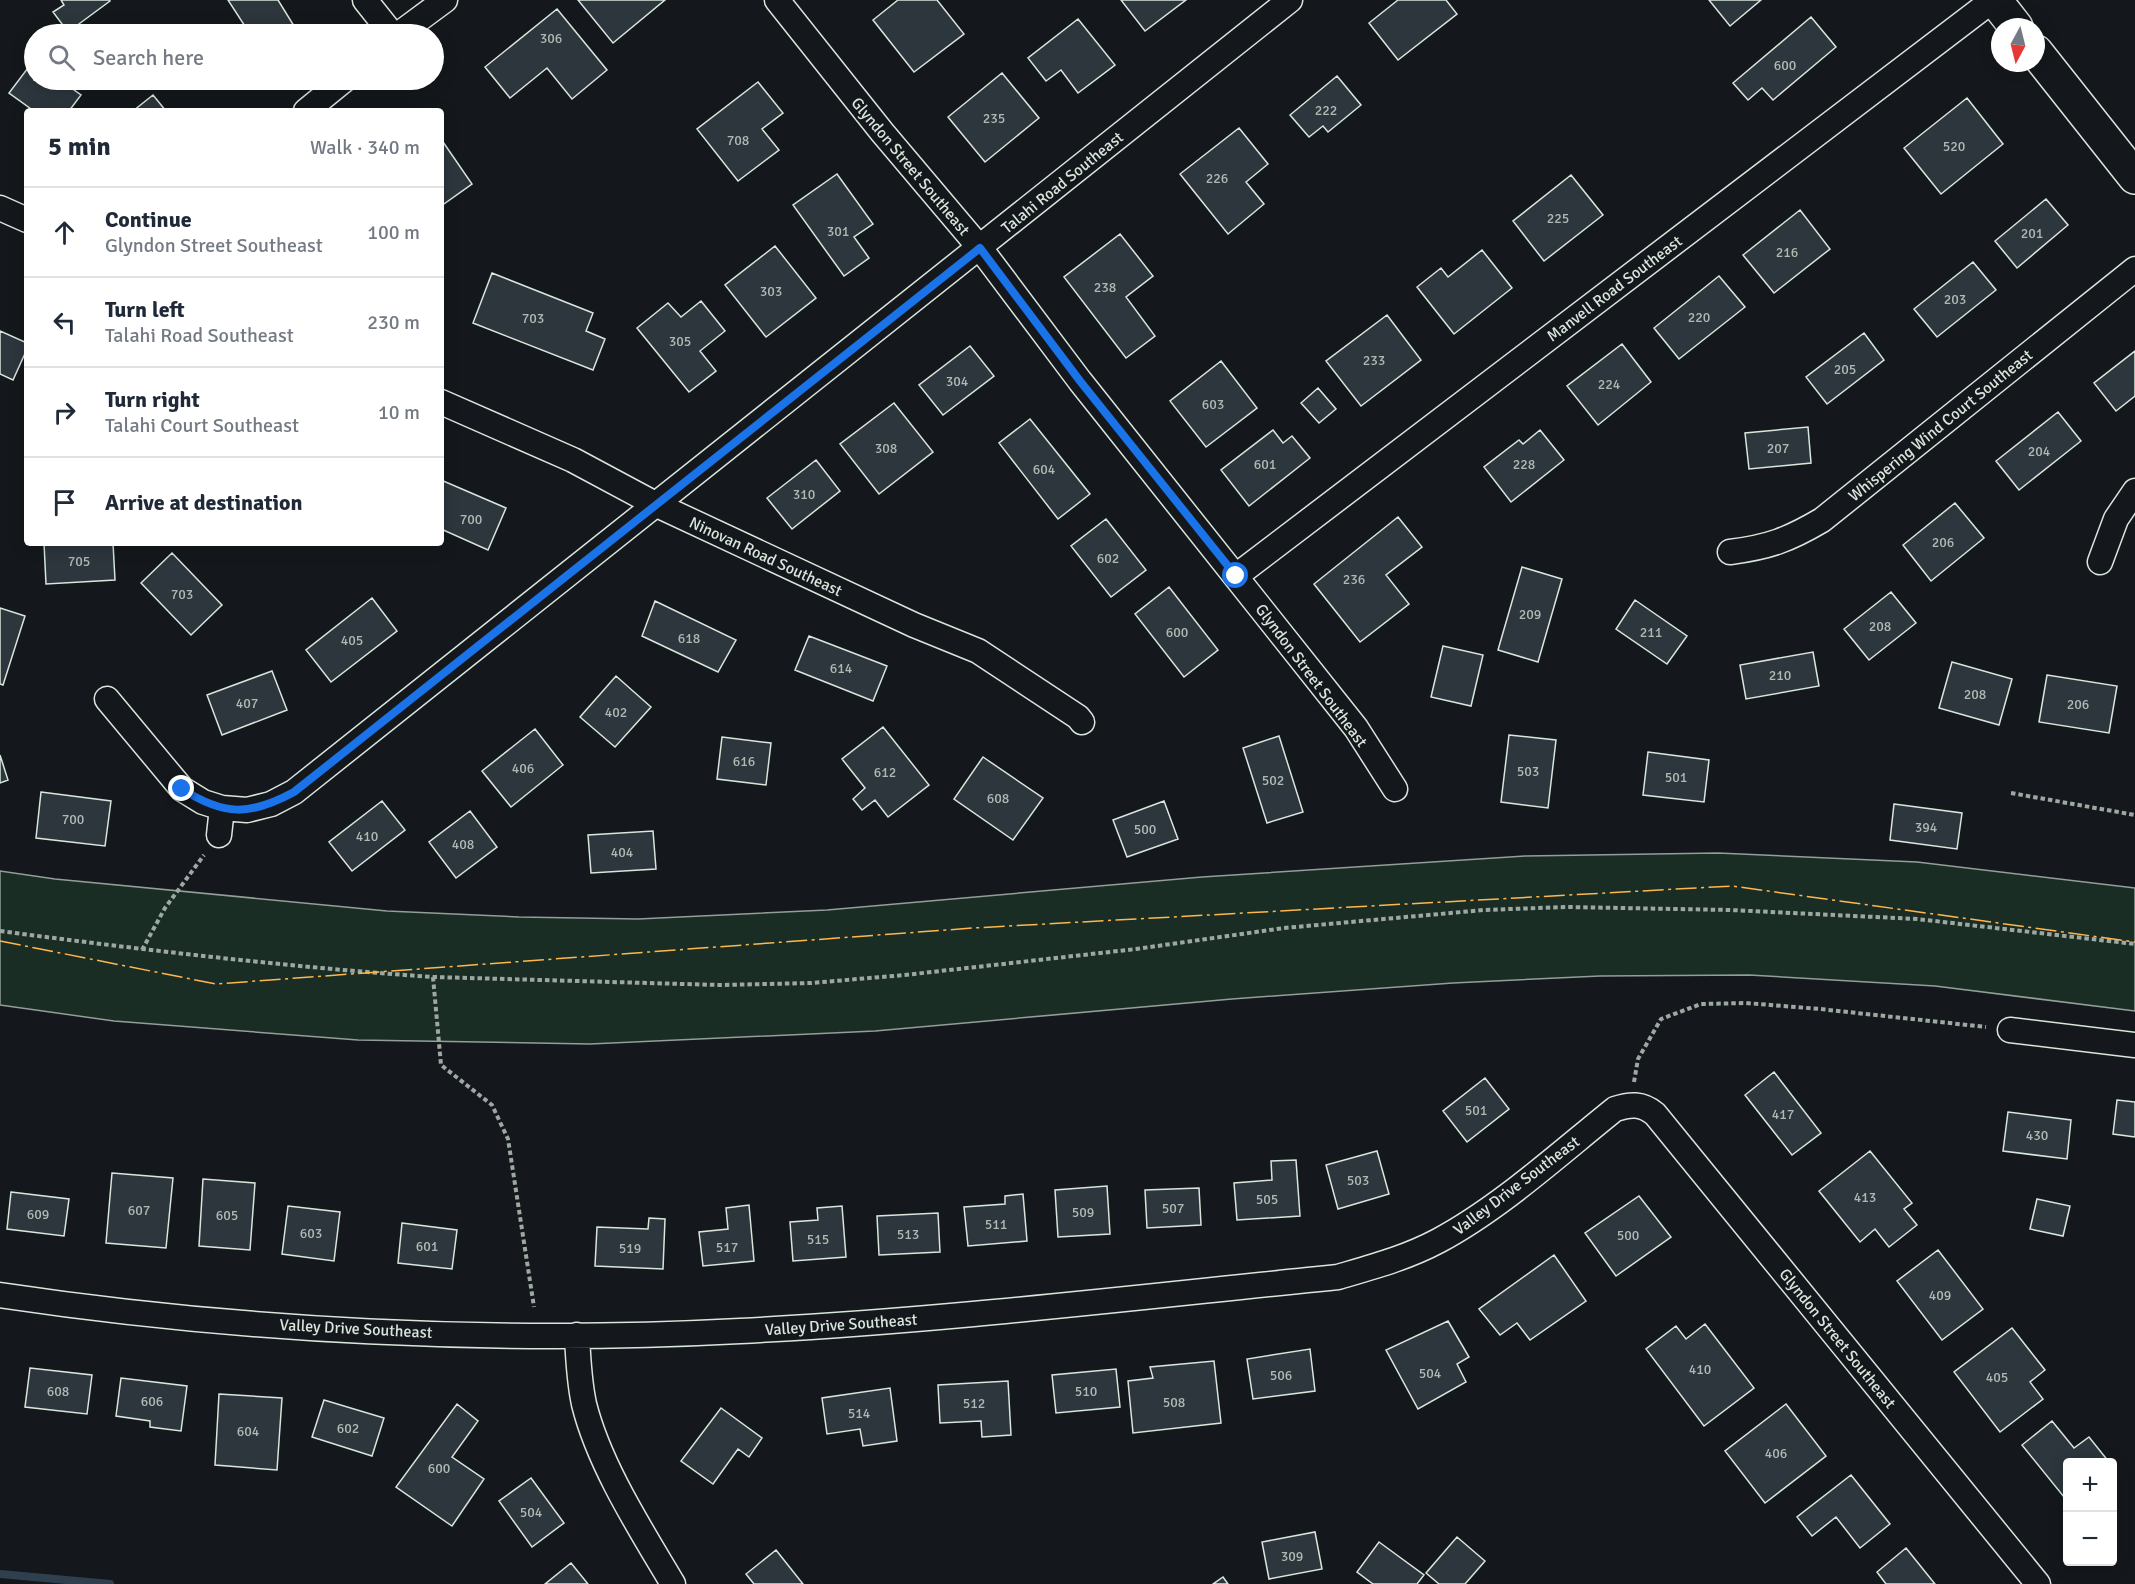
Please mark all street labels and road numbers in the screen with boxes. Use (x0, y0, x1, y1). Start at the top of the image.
street label: Glyndon Street Southeast (847, 93, 974, 240)
street label: Talahi Road Southeast (998, 127, 1128, 238)
street label: Manvell Road Southeast (1543, 231, 1686, 346)
street label: Whispering Wind Court Southeast (1845, 345, 2037, 506)
street label: Ninovan Road Southeast (686, 513, 846, 601)
street label: Glyndon Street Southeast (1251, 600, 1372, 752)
street label: Valley Drive Southeast (1450, 1132, 1584, 1240)
street label: Glyndon Street Southeast (1775, 1265, 1900, 1413)
street label: Valley Drive Southeast (764, 1310, 918, 1340)
street label: Valley Drive Southeast (279, 1315, 433, 1343)

